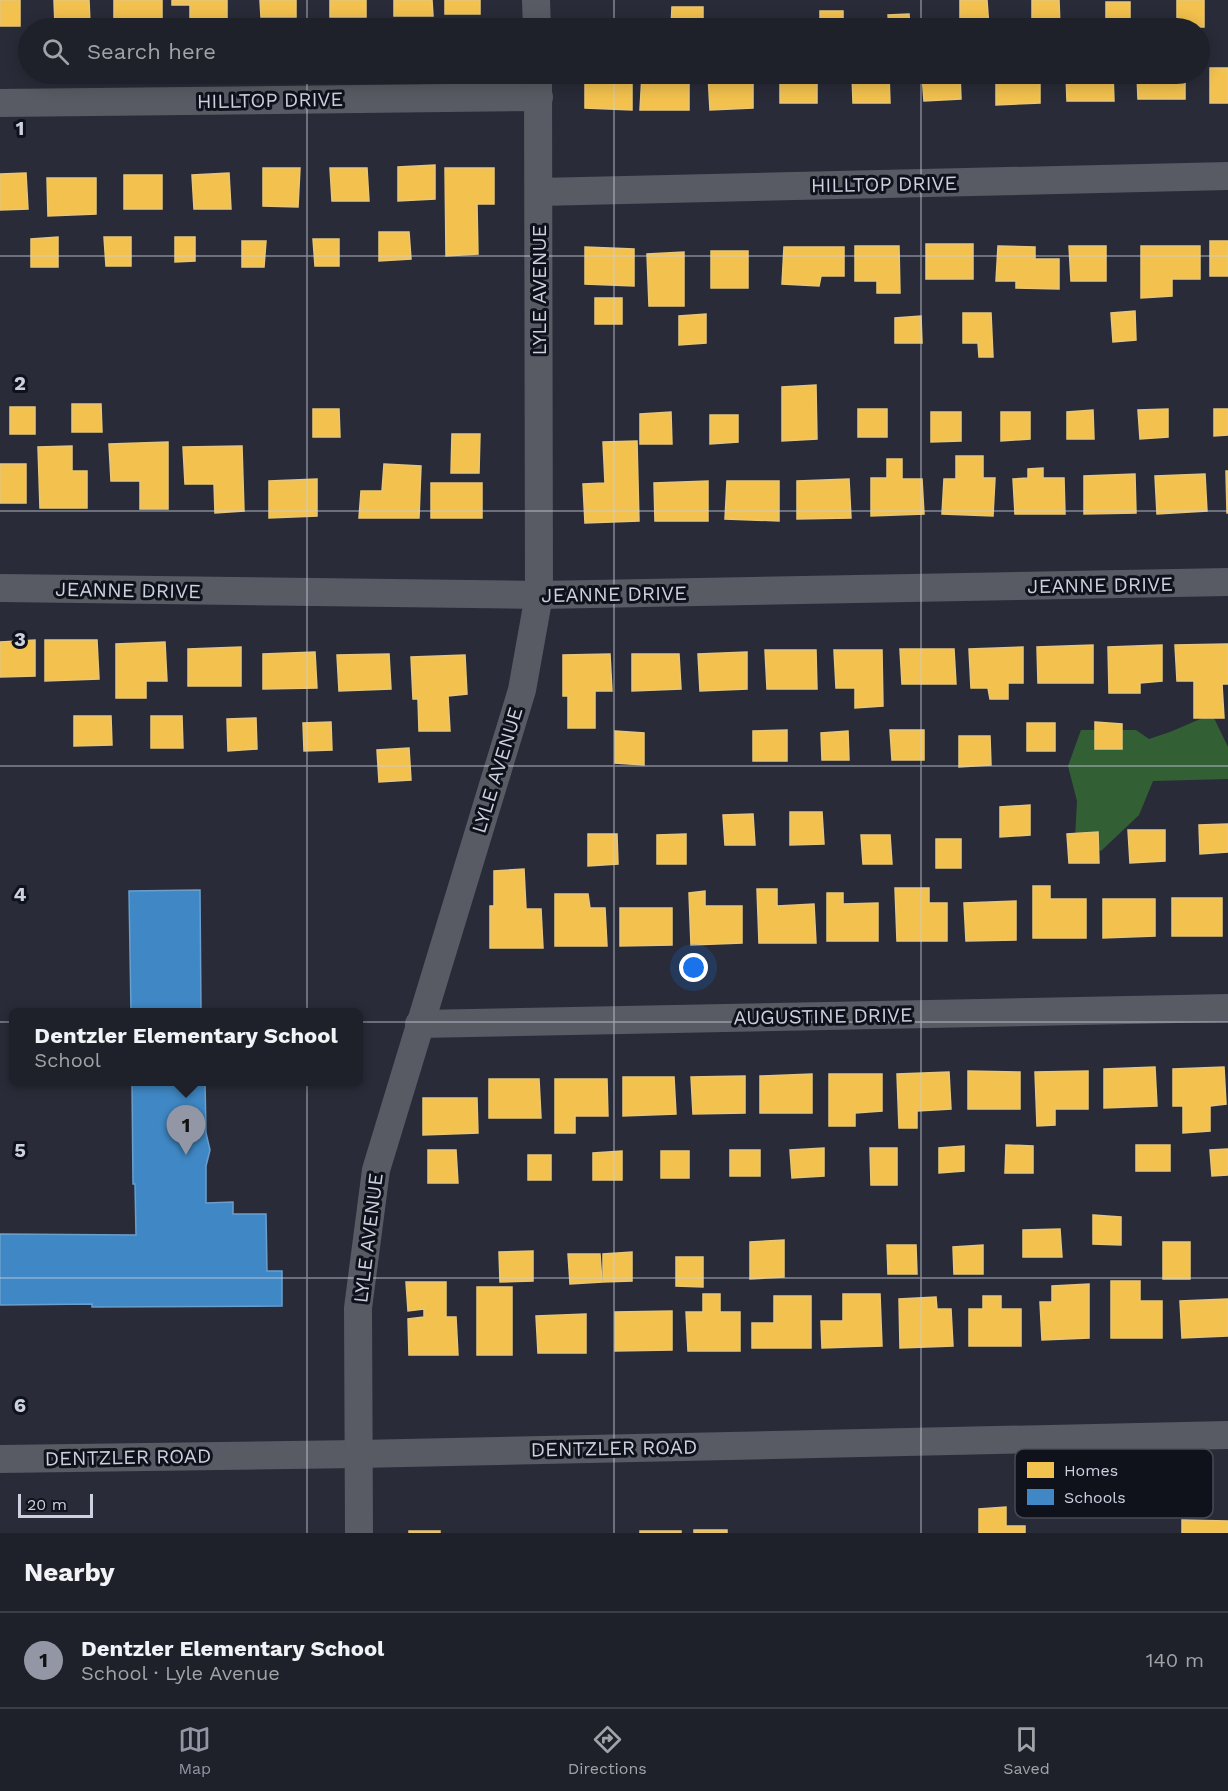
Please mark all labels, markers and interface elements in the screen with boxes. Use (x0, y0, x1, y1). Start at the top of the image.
search box (18, 18, 1210, 84)
icon: search (39, 35, 72, 68)
text: Search here (87, 39, 216, 64)
street label: HILLTOP DRIVE (197, 87, 343, 113)
text: 1 (16, 116, 24, 140)
street label: HILLTOP DRIVE (811, 171, 957, 197)
street label: LYLE AVENUE (527, 225, 551, 355)
text: 2 (14, 371, 26, 395)
street label: JEANNE DRIVE (1027, 572, 1173, 598)
street label: JEANNE DRIVE (55, 577, 201, 603)
street label: JEANNE DRIVE (541, 581, 687, 607)
text: 3 (14, 627, 26, 651)
street label: LYLE AVENUE (466, 704, 528, 836)
text: 4 (14, 882, 27, 906)
your location (679, 953, 708, 982)
street label: AUGUSTINE DRIVE (733, 1002, 913, 1030)
popup (9, 1008, 363, 1086)
text: Dentzler Elementary School (34, 1023, 338, 1048)
text: School (34, 1048, 101, 1072)
pin: 1 (166, 1106, 206, 1155)
text: 5 (14, 1138, 26, 1162)
street label: LYLE AVENUE (348, 1172, 388, 1304)
text: 6 (14, 1393, 26, 1417)
street label: DENTZLER ROAD (530, 1435, 698, 1461)
street label: DENTZLER ROAD (44, 1444, 212, 1470)
legend (1015, 1449, 1213, 1518)
text: Homes (1064, 1461, 1118, 1480)
text: Schools (1064, 1488, 1126, 1507)
scale bar (18, 1491, 93, 1518)
text: 20 m (27, 1495, 67, 1514)
text: Nearby (24, 1557, 115, 1587)
text: Dentzler Elementary School (81, 1636, 384, 1661)
text: 1 (39, 1648, 48, 1672)
text: 140 m (1146, 1648, 1204, 1672)
text: School · Lyle Avenue (81, 1661, 280, 1685)
tab: Map (178, 1723, 211, 1778)
tab: Directions (568, 1723, 647, 1778)
tab: Saved (1003, 1723, 1050, 1778)

